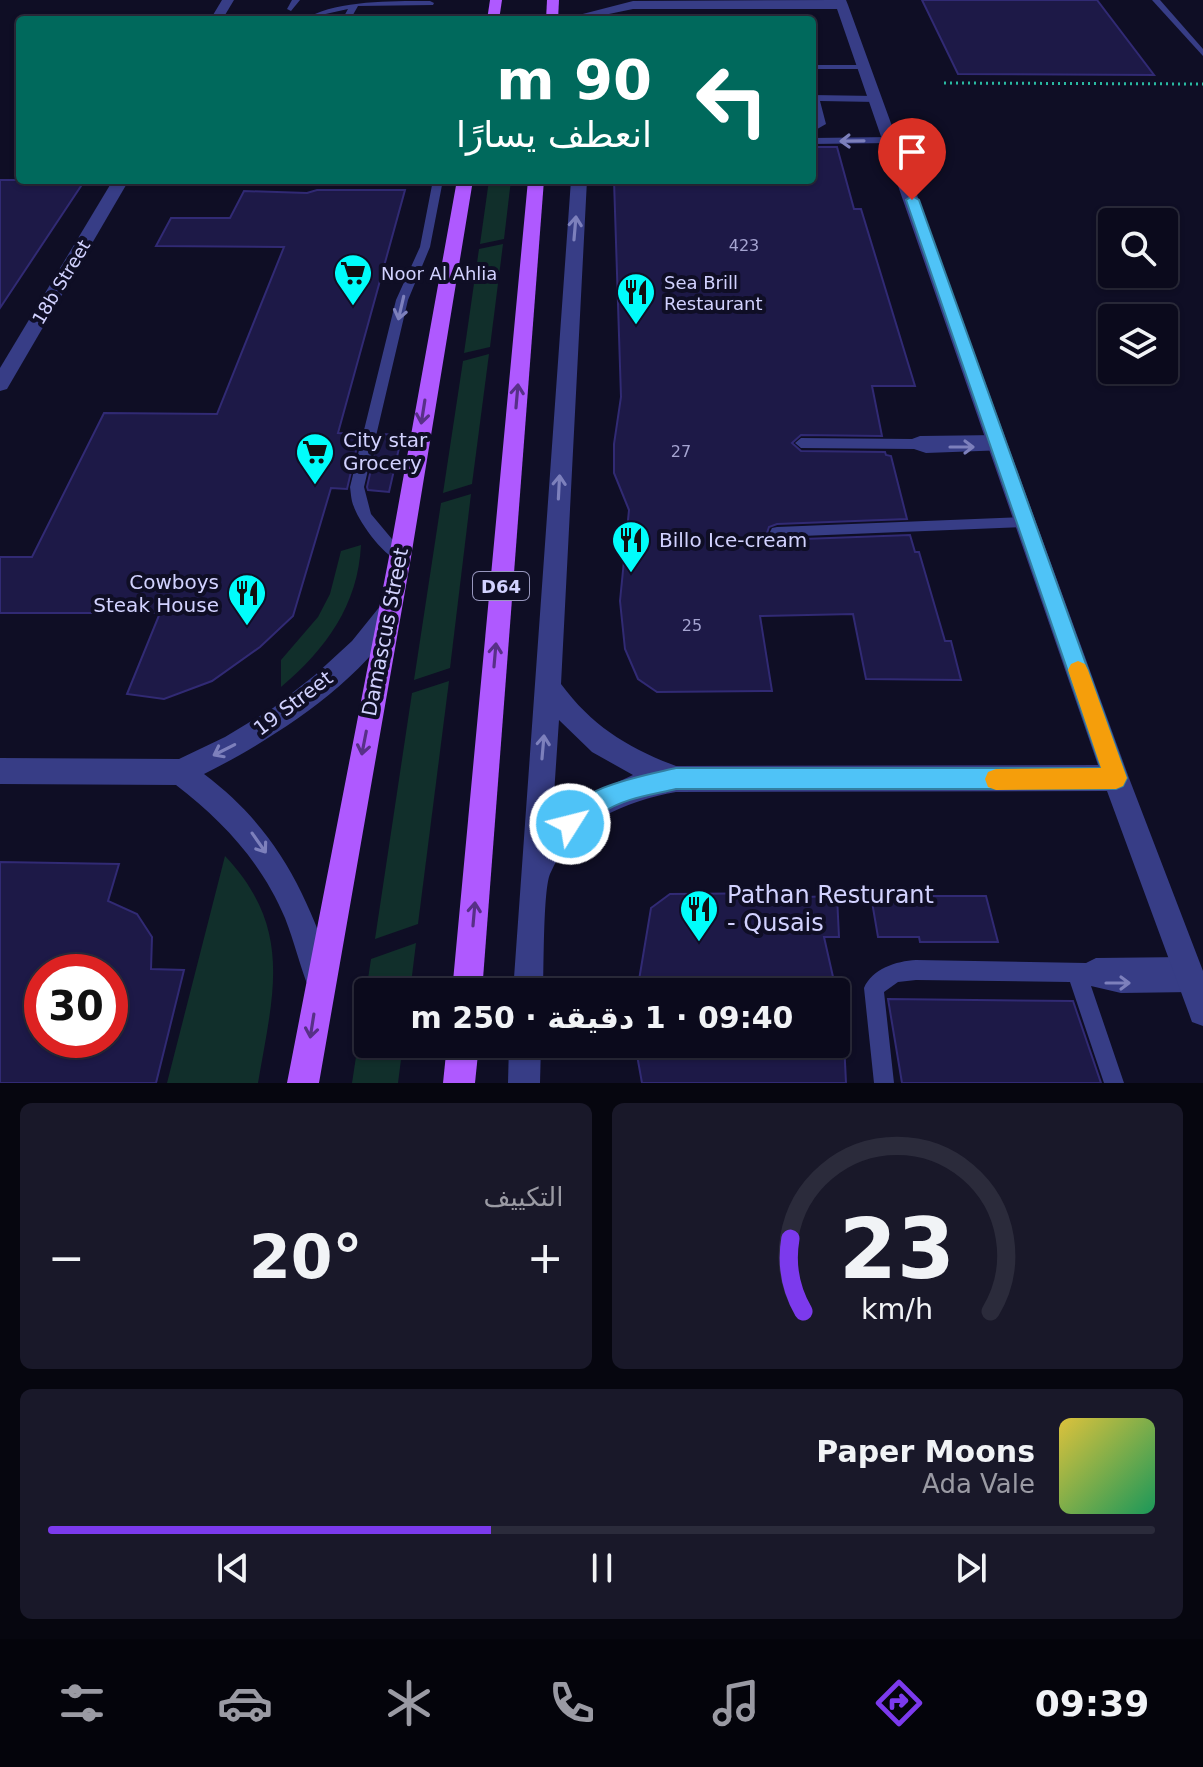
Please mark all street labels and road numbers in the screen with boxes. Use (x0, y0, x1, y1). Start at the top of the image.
street label: 18b Street (28, 236, 94, 328)
street label: Damascus Street (357, 546, 413, 718)
road number: D64 (473, 572, 529, 600)
street label: 19 Street (249, 665, 337, 740)

